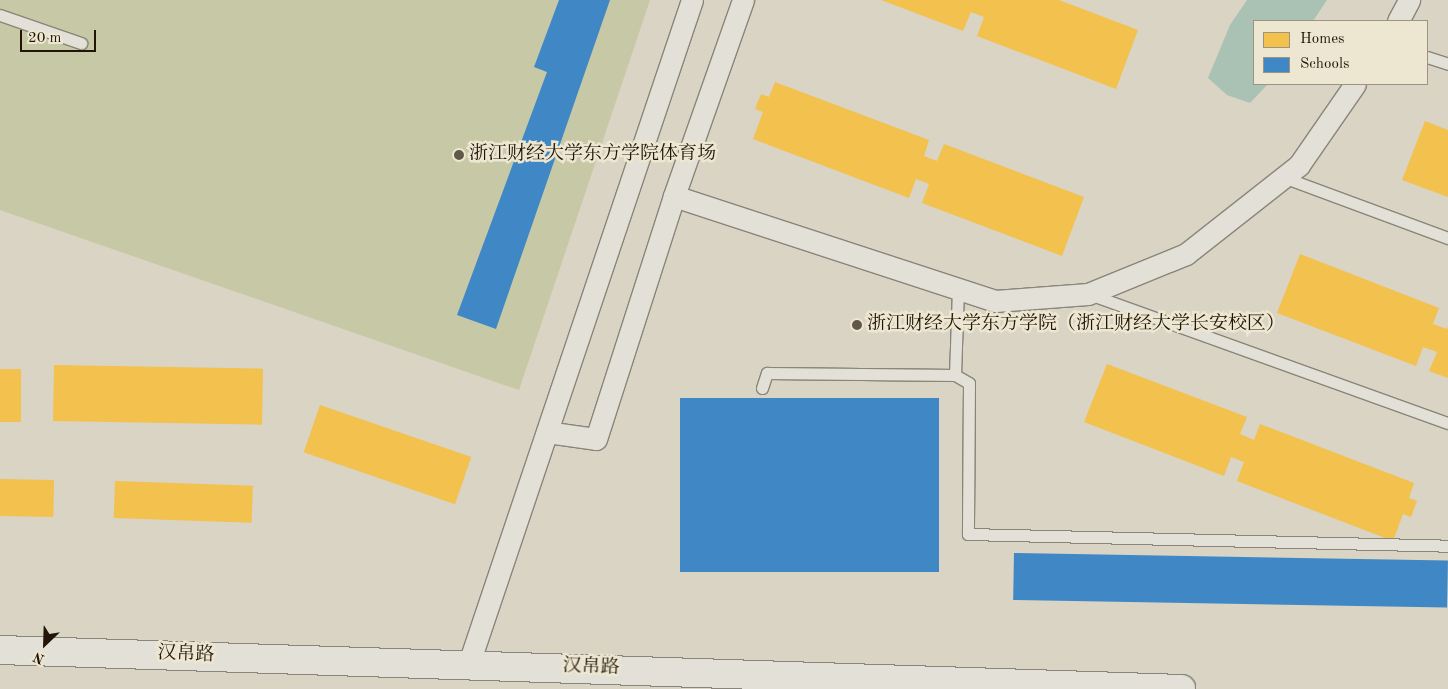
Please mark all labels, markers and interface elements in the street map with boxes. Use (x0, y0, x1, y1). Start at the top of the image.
scale bar (22, 20, 99, 52)
legend (1253, 20, 1428, 85)
text: 20 m (28, 31, 62, 46)
text: Homes (1300, 32, 1345, 47)
text: Schools (1300, 57, 1349, 72)
place label: 浙江财经大学东方学院体育场 (469, 144, 716, 166)
marker: 浙江财经大学东方学院体育场 (453, 149, 465, 161)
place label: 浙江财经大学东方学院（浙江财经大学长安校区） (867, 314, 1285, 336)
marker: 浙江财经大学东方学院（浙江财经大学长安校区） (851, 319, 863, 331)
north arrow (20, 619, 70, 669)
street label: 汉帛路 (157, 643, 215, 667)
text: N (31, 649, 47, 666)
street label: 汉帛路 (562, 656, 620, 680)

